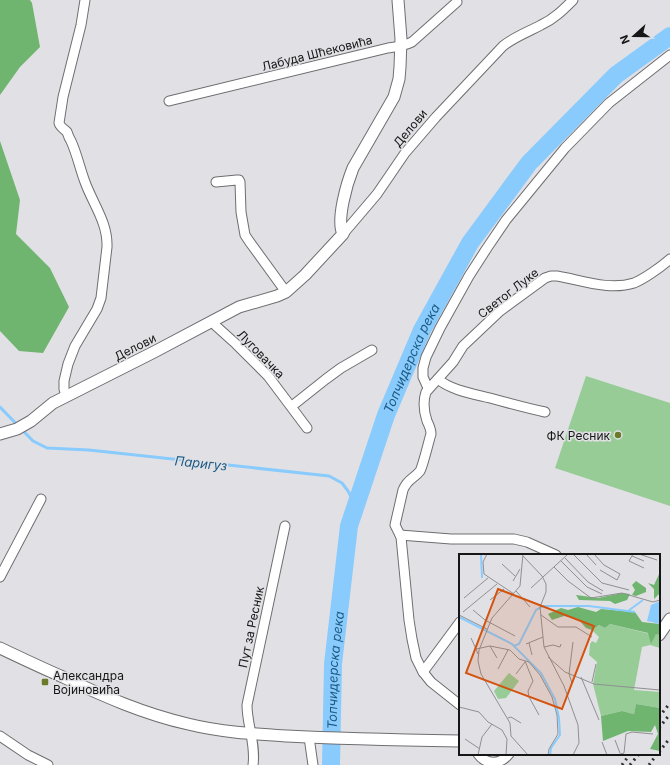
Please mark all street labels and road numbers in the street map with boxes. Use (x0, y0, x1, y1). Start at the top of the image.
street label: Лабуда Шћековића (260, 32, 374, 74)
street label: Делови (390, 106, 430, 150)
street label: Светог Луке (475, 265, 541, 321)
street label: Луговачка (234, 327, 288, 381)
street label: Делови (112, 330, 158, 364)
street label: Пут за Ресник (235, 584, 267, 669)

